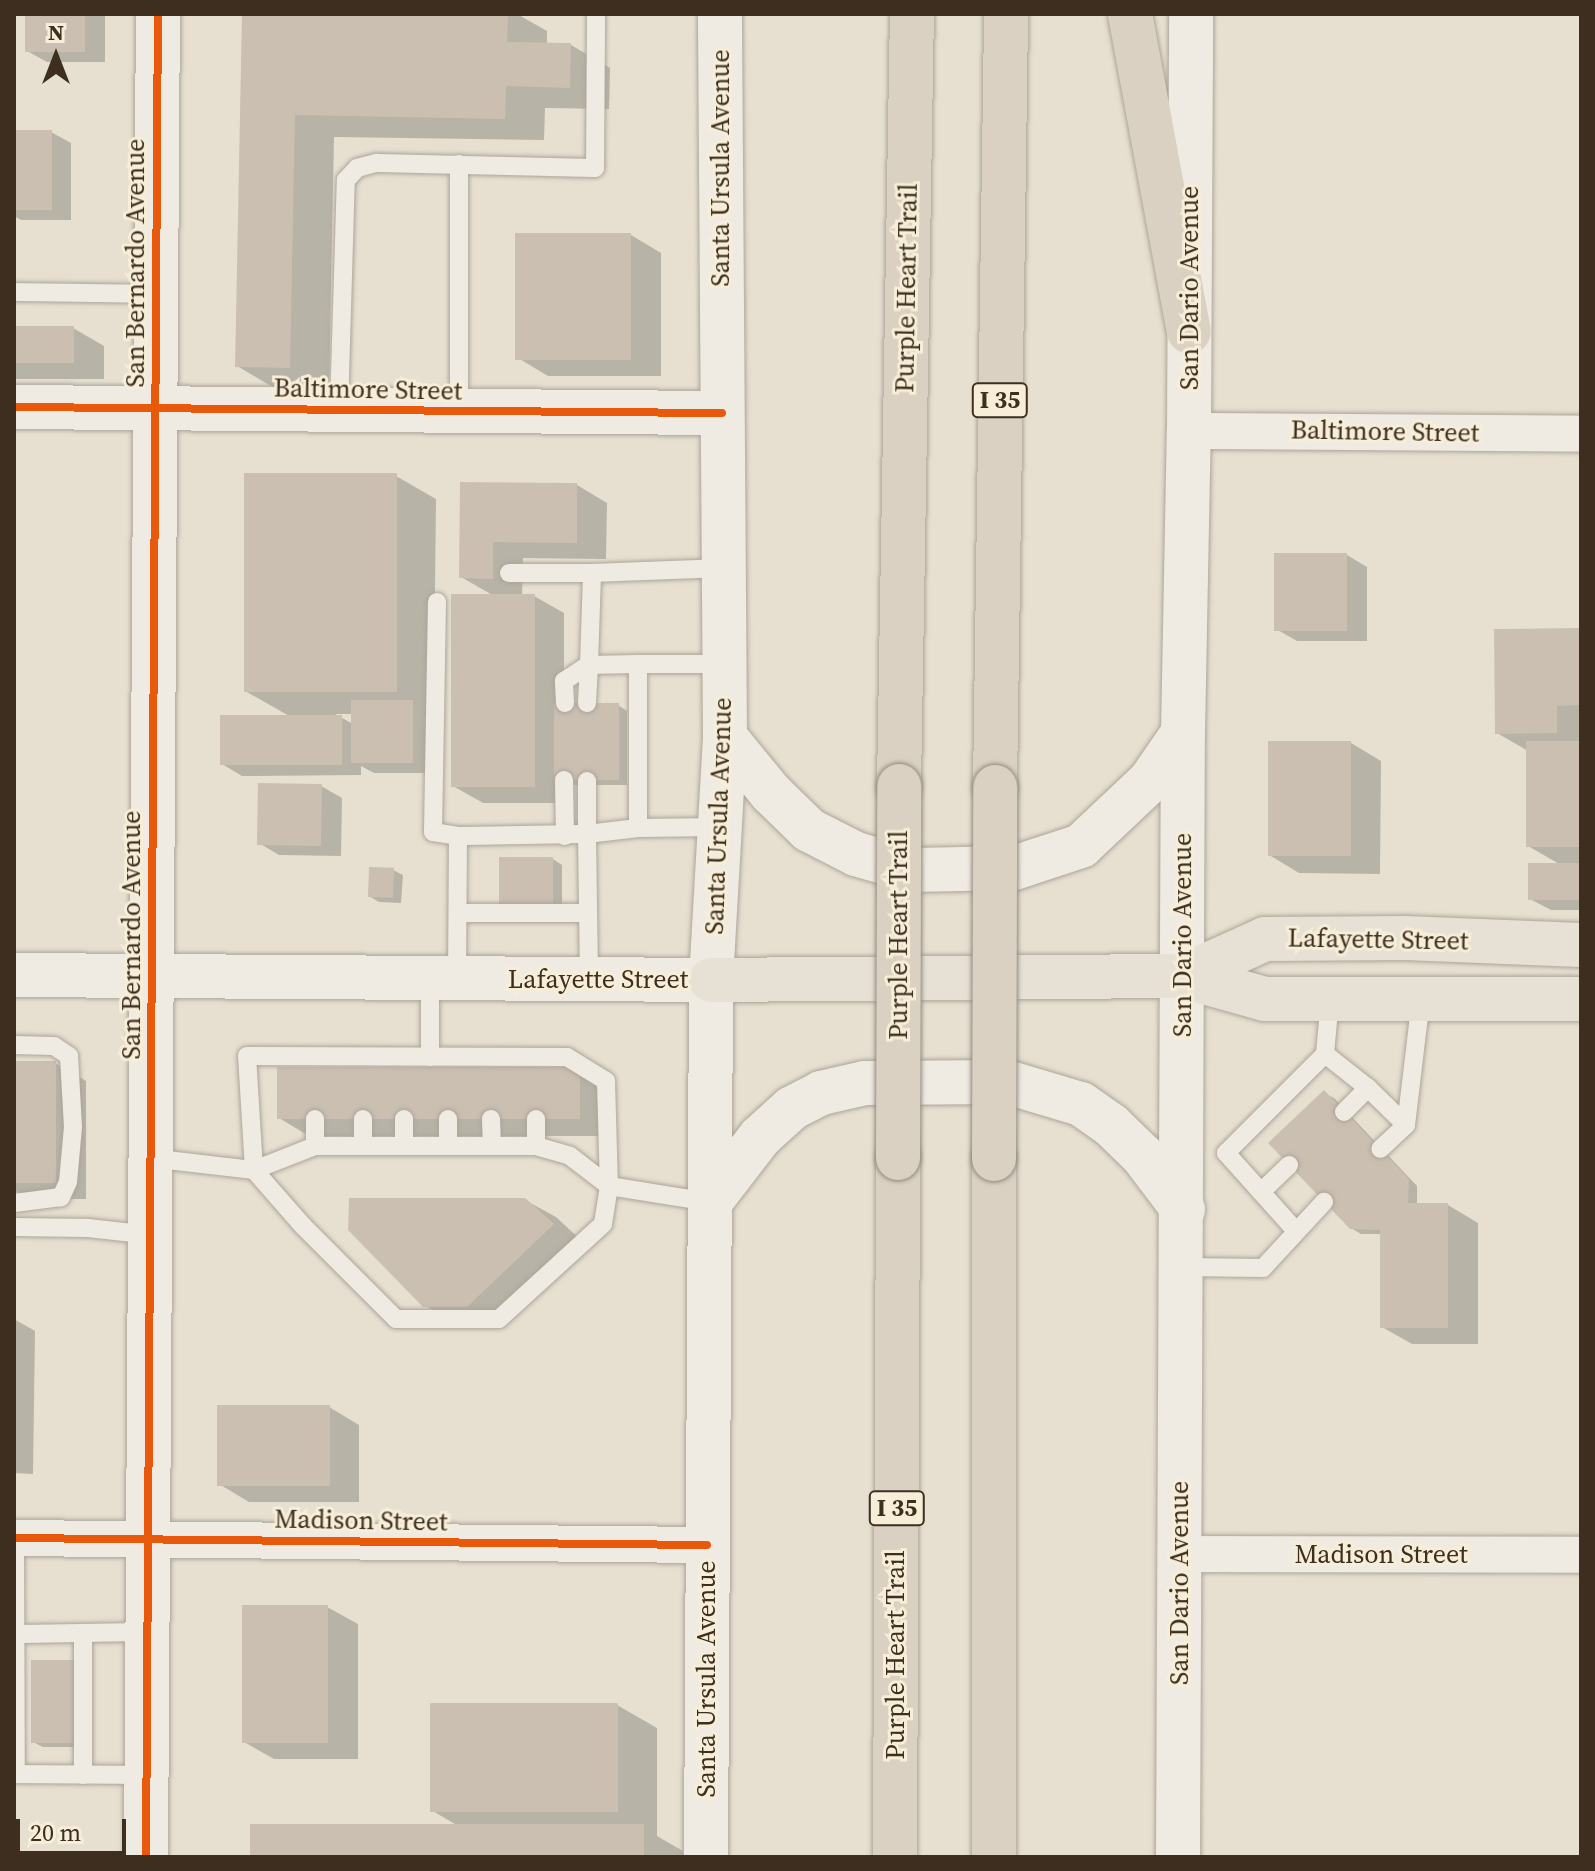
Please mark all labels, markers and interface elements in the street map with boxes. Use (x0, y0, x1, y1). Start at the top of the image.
north arrow (16, 16, 96, 96)
text: N (48, 17, 64, 47)
street label: Santa Ursula Avenue (705, 49, 737, 287)
street label: San Bernardo Avenue (120, 139, 152, 387)
street label: Purple Heart Trail (890, 183, 924, 393)
street label: San Dario Avenue (1174, 186, 1206, 390)
street label: Baltimore Street (273, 373, 463, 407)
road number: I 35 (970, 380, 1030, 420)
street label: Baltimore Street (1290, 415, 1480, 449)
street label: Santa Ursula Avenue (699, 697, 739, 935)
street label: San Bernardo Avenue (116, 811, 148, 1059)
street label: Purple Heart Trail (883, 830, 915, 1040)
street label: San Dario Avenue (1167, 833, 1199, 1037)
street label: Lafayette Street (1287, 923, 1469, 957)
street label: Lafayette Street (508, 964, 688, 996)
street label: San Dario Avenue (1164, 1481, 1196, 1685)
road number: I 35 (867, 1488, 927, 1528)
street label: Madison Street (274, 1504, 448, 1538)
street label: Madison Street (1294, 1539, 1468, 1571)
street label: Purple Heart Trail (880, 1550, 912, 1760)
street label: Santa Ursula Avenue (691, 1560, 723, 1798)
scale bar (20, 1803, 130, 1853)
text: 20 m (30, 1816, 81, 1849)

